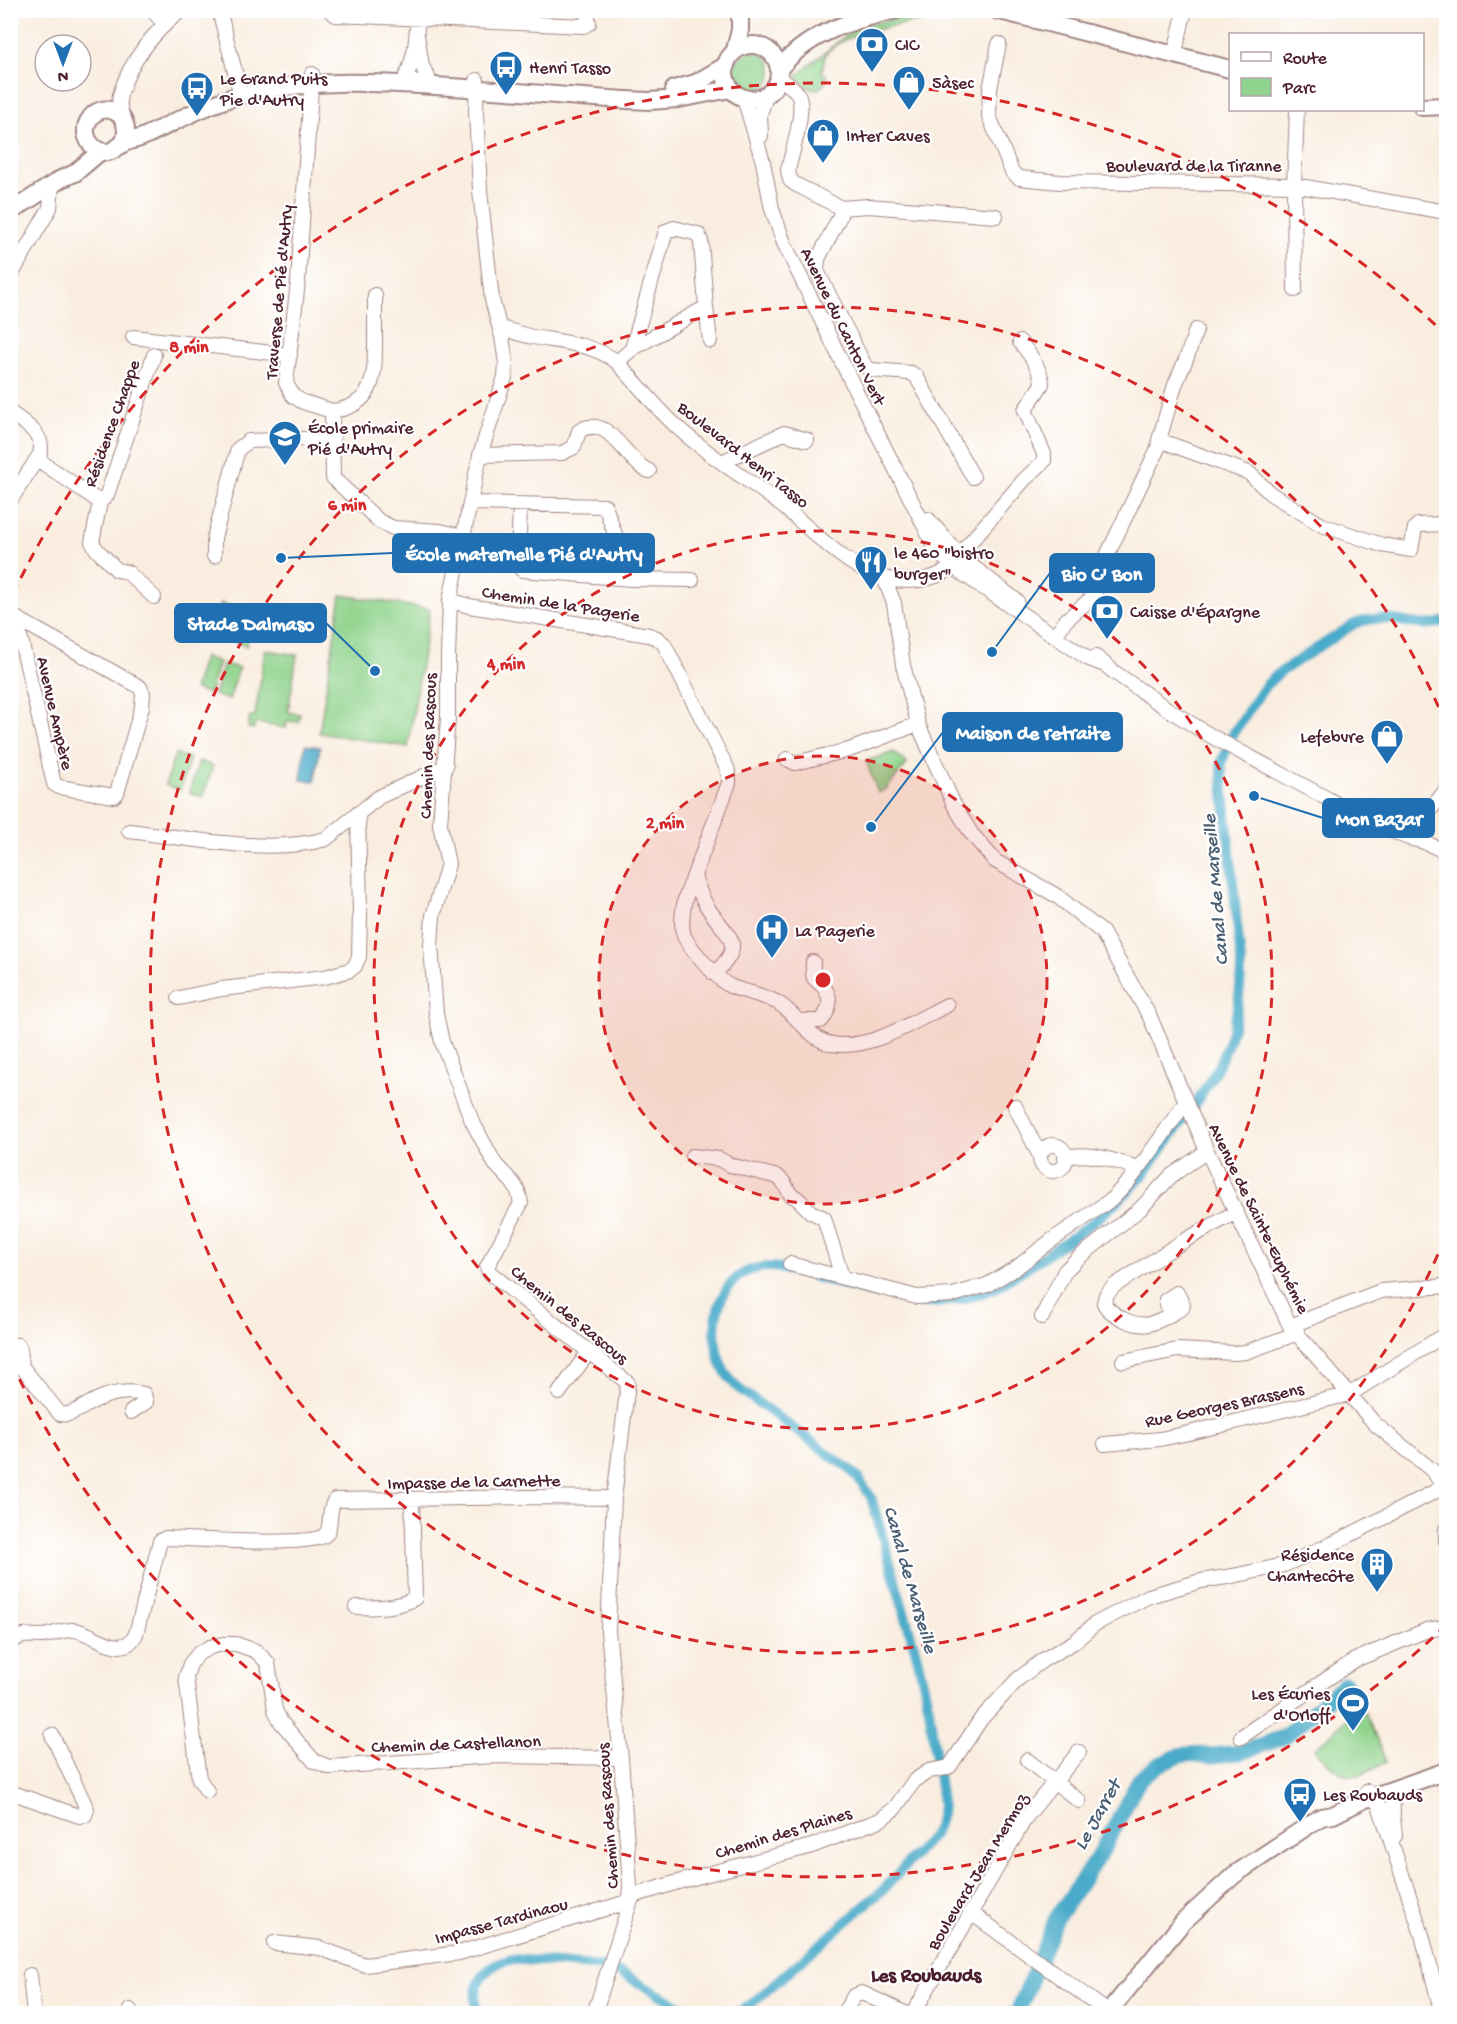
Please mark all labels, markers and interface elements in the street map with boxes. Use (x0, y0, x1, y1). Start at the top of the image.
bank icon: CIC (854, 26, 890, 73)
north arrow (33, 33, 93, 93)
legend (1229, 33, 1424, 111)
place label: CIC (895, 36, 920, 57)
bus stop icon: Henri Tasso (488, 49, 524, 96)
text: Route (1283, 49, 1328, 70)
place label: Henri Tasso (529, 59, 611, 80)
shop icon: 5àsec (891, 64, 927, 111)
text: N (57, 65, 68, 84)
bus stop icon: Le Grand Puits Pie d'Autry (179, 70, 215, 117)
place label: Le Grand Puits Pie d'Autry (219, 70, 329, 112)
place label: 5àsec (932, 74, 974, 95)
text: Parc (1282, 79, 1316, 100)
shop icon: Inter Caves (805, 117, 841, 164)
place label: Inter Caves (846, 127, 931, 148)
street label: Boulevard de la Tiranne (1105, 157, 1282, 178)
street label: Traverse de Pié d'Autry (262, 204, 299, 381)
street label: Avenue du Canton Vert (795, 245, 890, 411)
text: 8 min (169, 338, 209, 359)
street label: Résidence Chappe (81, 357, 146, 490)
street label: Boulevard Henri Tasso (672, 397, 813, 514)
school or university icon: École primaire Pié d'Autry (267, 419, 303, 466)
place label: École primaire Pié d'Autry (307, 419, 414, 461)
text: 6 min (328, 496, 367, 517)
callout: École maternelle Pié d'Autry (393, 534, 654, 572)
text: École maternelle Pié d'Autry (405, 544, 643, 568)
restaurant icon: le 460 "bistro burger" (853, 544, 889, 591)
place label: le 460 "bistro burger" (894, 544, 994, 586)
callout: Bio C' Bon (1050, 554, 1154, 592)
text: Bio C' Bon (1061, 565, 1143, 588)
street label: Chemin de la Pagerie (480, 583, 642, 628)
bank icon: Caisse d'Épargne (1089, 593, 1125, 640)
place label: Caisse d'Épargne (1130, 603, 1261, 624)
callout: Stade Dalmaso (175, 604, 326, 642)
text: Stade Dalmaso (188, 615, 315, 638)
street label: Avenue Ampère (30, 655, 77, 773)
text: 4 min (486, 655, 525, 676)
street label: Chemin des Rascous (416, 672, 443, 819)
callout: Maison de retraite (943, 713, 1122, 751)
shop icon: Lefebvre (1369, 718, 1405, 765)
text: Maison de retraite (956, 724, 1111, 747)
place label: Lefebvre (1300, 728, 1365, 749)
callout: Mon Bazar (1323, 799, 1434, 837)
text: Mon Bazar (1336, 810, 1424, 833)
water label: Canal de Marseille (1199, 812, 1236, 966)
text: 2 min (646, 814, 685, 835)
hospital icon: La Pagerie (754, 912, 790, 959)
place label: La Pagerie (795, 922, 876, 943)
centre of rings (813, 970, 833, 990)
street label: Avenue de Sainte-Euphémie (1202, 1121, 1313, 1318)
street label: Chemin des Rascous (505, 1262, 633, 1371)
street label: Rue Georges Brassens (1143, 1379, 1307, 1434)
street label: Impasse de la Carnette (387, 1471, 561, 1496)
water label: Canal de Marseille (877, 1504, 941, 1657)
place label: Résidence Chantecôte (1267, 1546, 1355, 1588)
building icon: Résidence Chantecôte (1359, 1546, 1395, 1593)
place label: Les Écuries d'Orloff (1251, 1685, 1331, 1727)
sports icon: Les Écuries d'Orloff (1335, 1685, 1371, 1732)
street label: Chemin de Castellanon (371, 1732, 542, 1759)
street label: Chemin des Rascous (594, 1741, 625, 1889)
water label: Le Jarret (1070, 1773, 1130, 1855)
bus stop icon: Les Roubauds (1282, 1776, 1318, 1823)
place label: Les Roubauds (1323, 1786, 1423, 1807)
street label: Boulevard Jean Mermoz (923, 1789, 1035, 1955)
street label: Chemin des Plaines (713, 1803, 856, 1865)
street label: Impasse Tardinaou (433, 1894, 571, 1950)
district label: Les Roubauds (871, 1966, 983, 1989)

